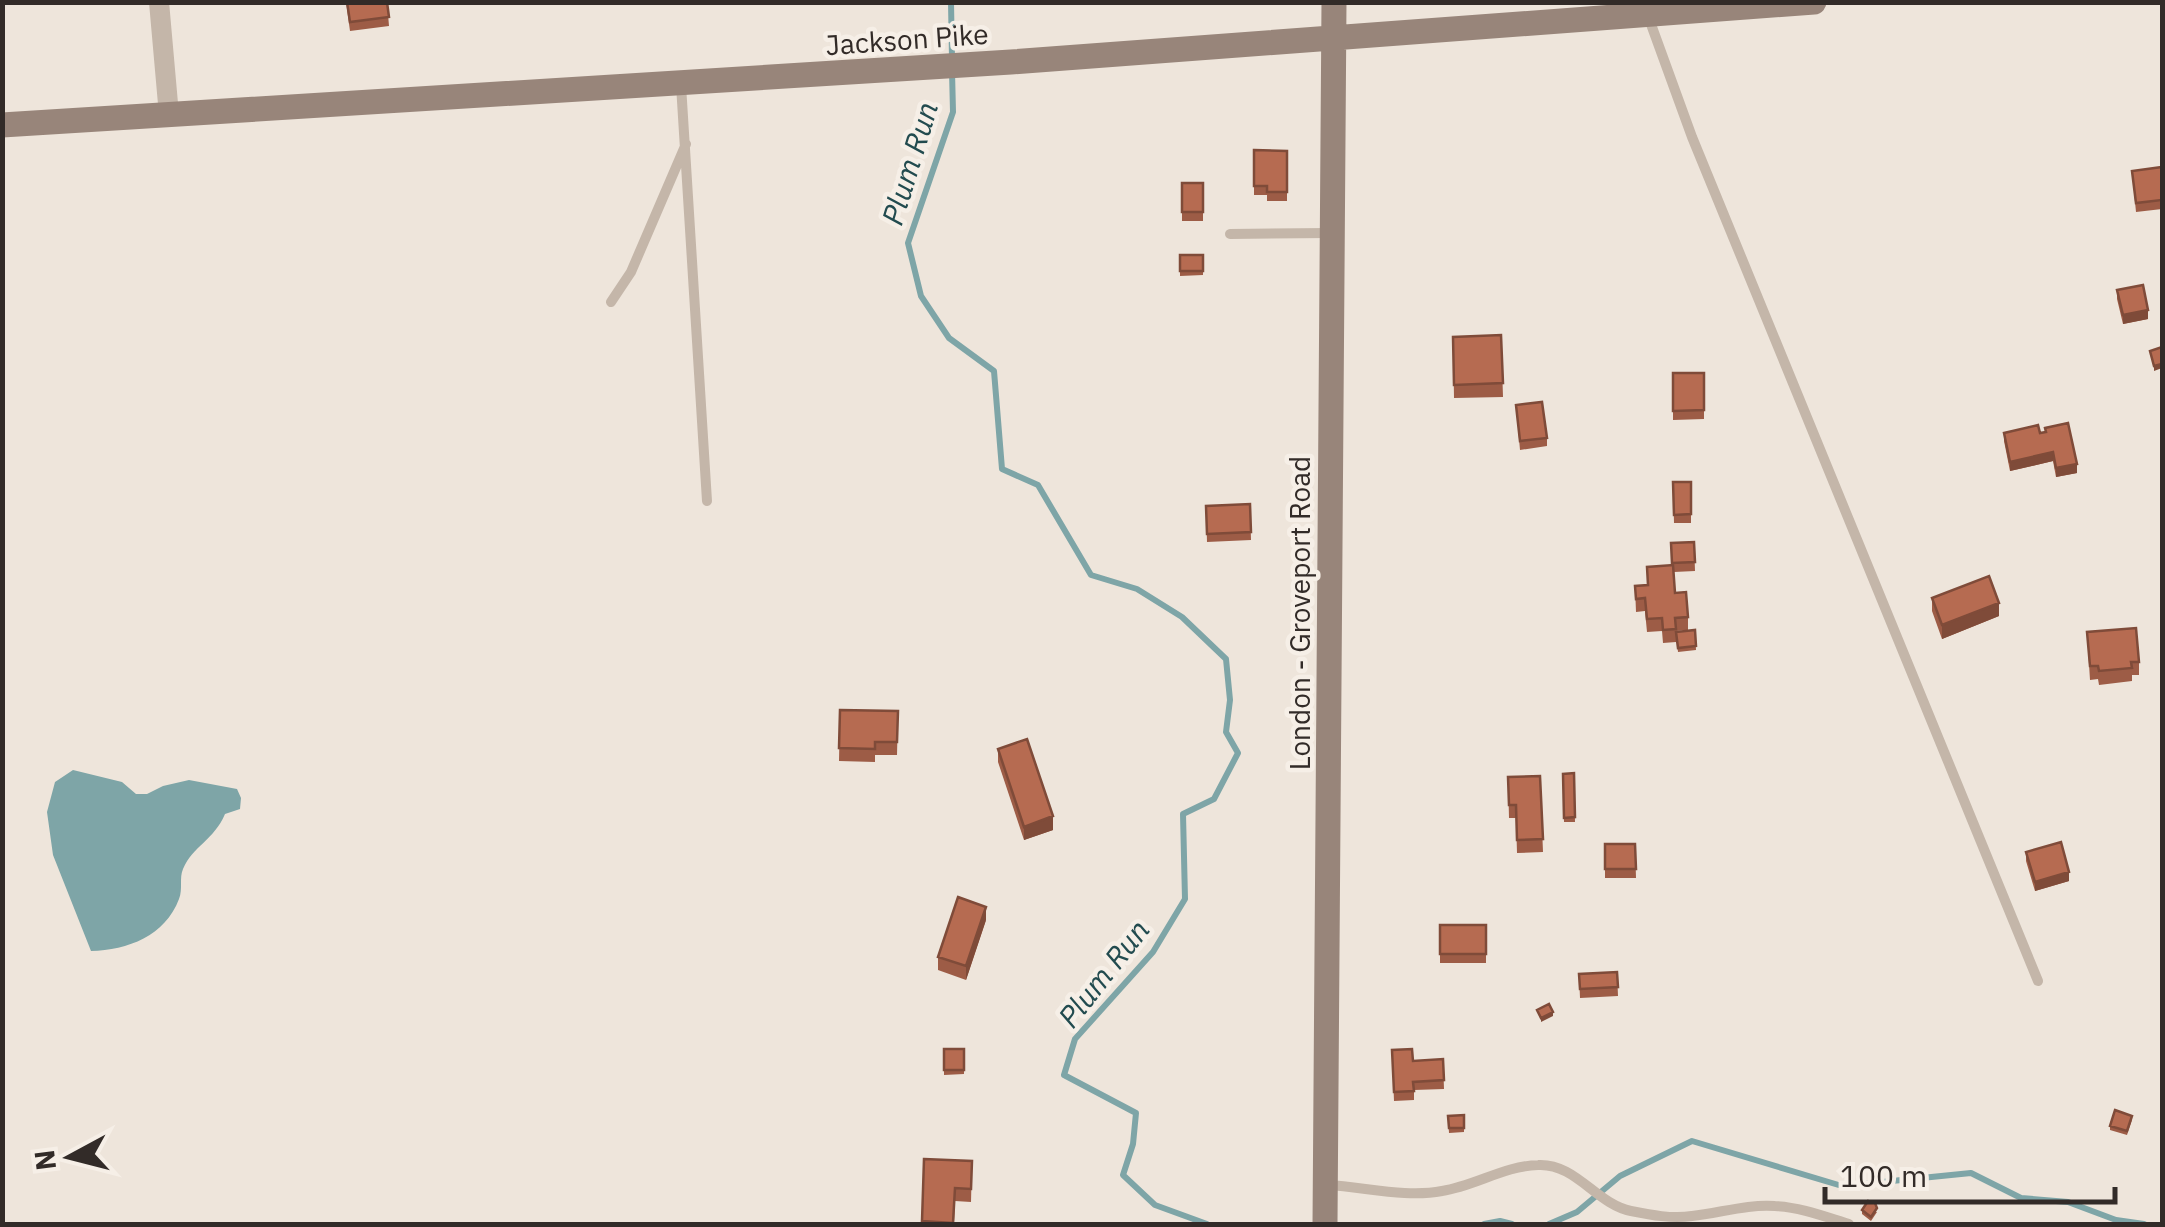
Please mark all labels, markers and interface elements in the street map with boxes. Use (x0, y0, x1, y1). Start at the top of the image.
street label: Jackson Pike (824, 15, 990, 63)
water label: Plum Run (872, 97, 946, 229)
street label: London - Groveport Road (1281, 456, 1318, 770)
water label: Plum Run (1049, 911, 1157, 1035)
north arrow (20, 1107, 120, 1207)
scale bar (1825, 1142, 2115, 1204)
text: N (25, 1148, 64, 1172)
text: 100 m (1840, 1156, 1927, 1195)

